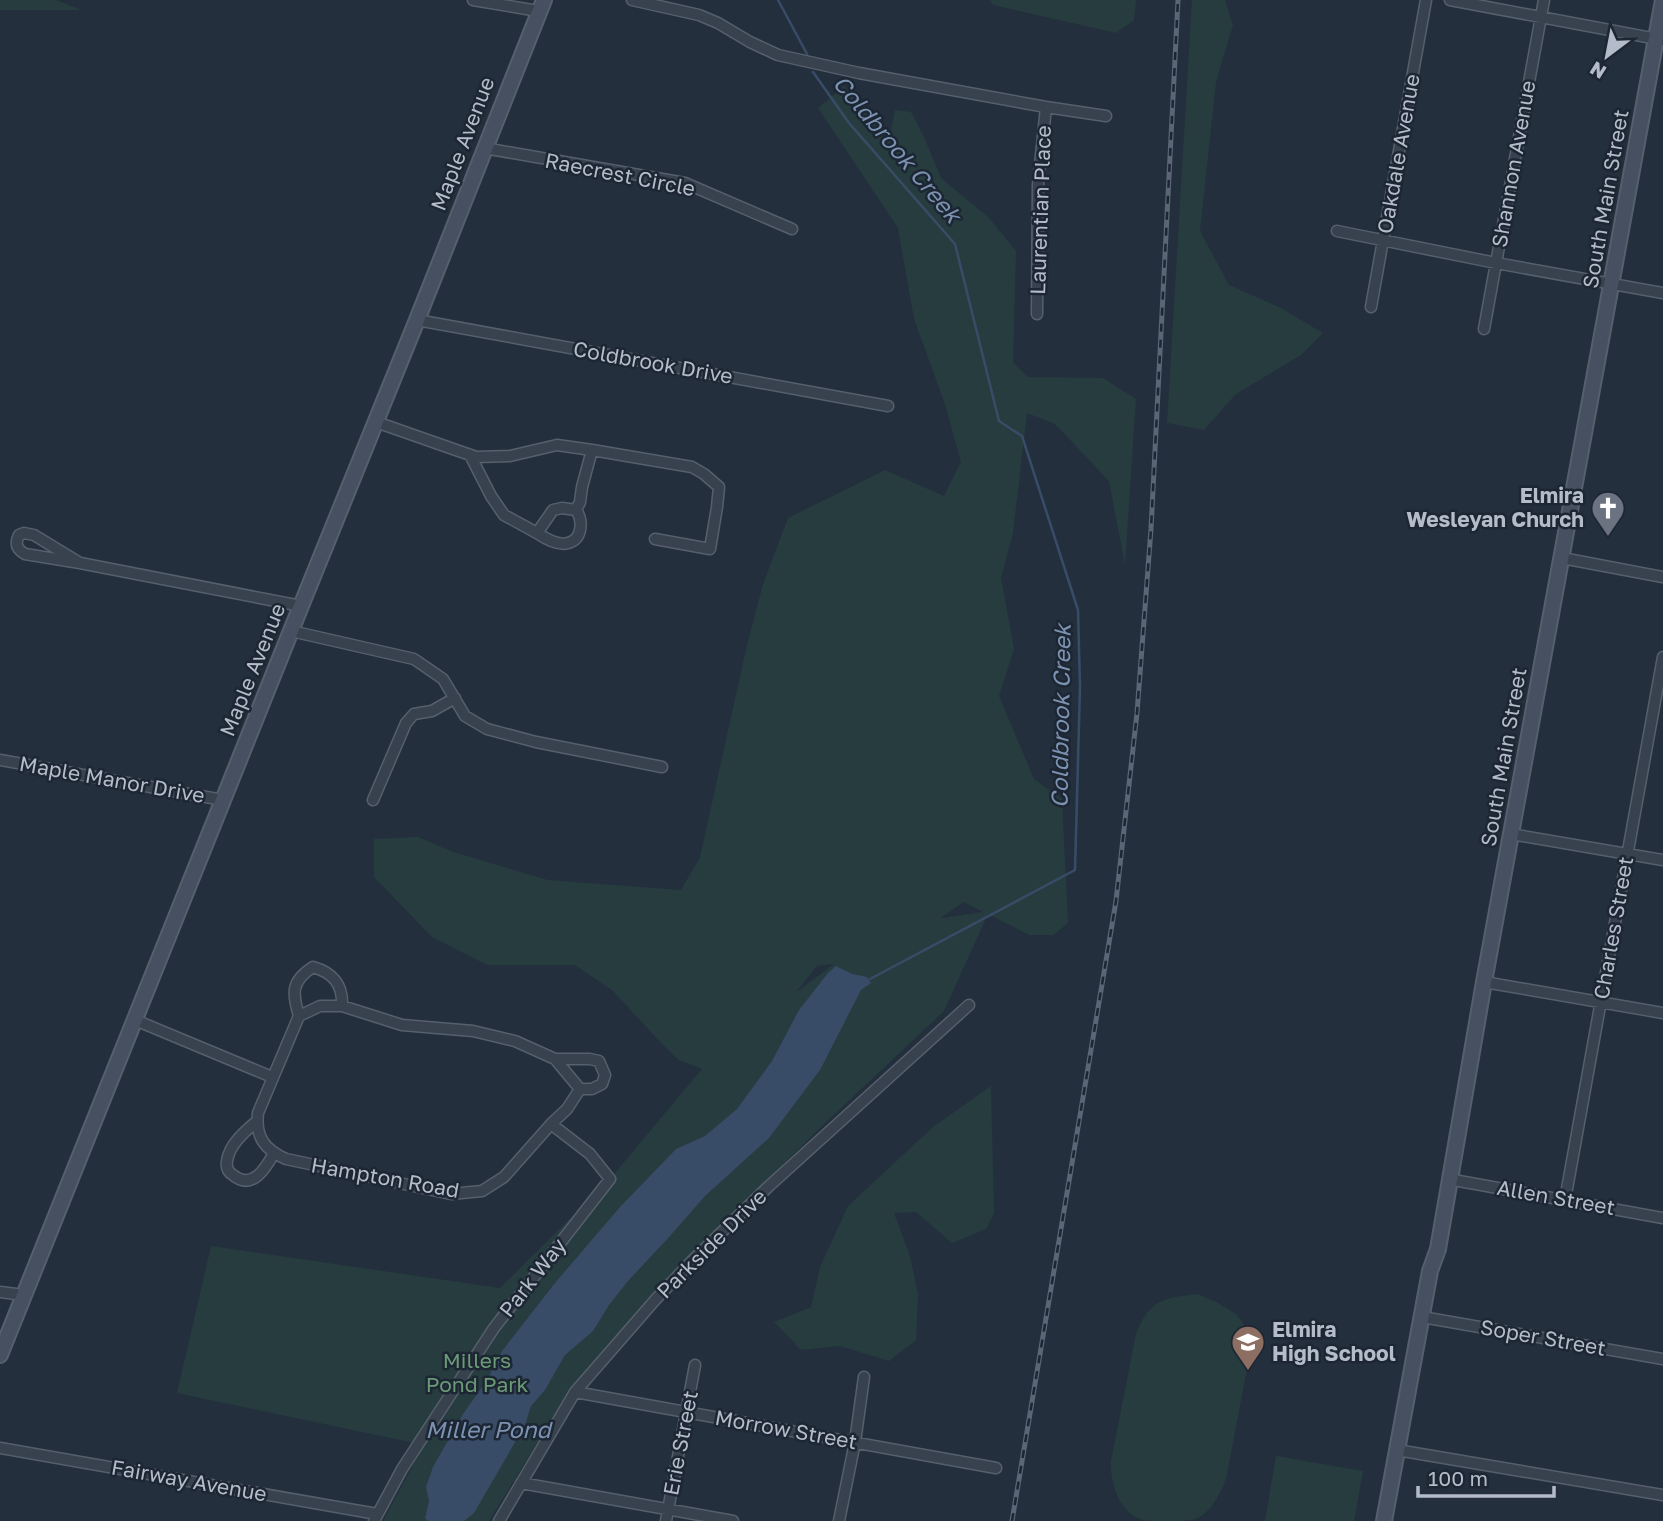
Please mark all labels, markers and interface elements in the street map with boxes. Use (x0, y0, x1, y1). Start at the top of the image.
north arrow (1572, 21, 1642, 91)
text: N (1586, 57, 1610, 84)
water label: Coldbrook Creek (828, 69, 969, 229)
street label: Oakdale Avenue (1371, 72, 1425, 236)
street label: Maple Avenue (425, 73, 499, 214)
street label: Shannon Avenue (1486, 78, 1540, 249)
street label: South Main Street (1576, 107, 1634, 290)
street label: Laurentian Place (1024, 125, 1056, 295)
street label: Raecrest Circle (543, 147, 698, 201)
street label: Coldbrook Drive (571, 335, 735, 389)
place label: Elmira Wesleyan Church (1406, 482, 1584, 532)
church icon: Elmira Wesleyan Church (1589, 489, 1627, 538)
street label: Maple Avenue (214, 599, 291, 740)
water label: Coldbrook Creek (1044, 622, 1076, 808)
street label: South Main Street (1474, 665, 1532, 848)
street label: Maple Manor Drive (17, 750, 207, 808)
street label: Charles Street (1588, 854, 1638, 1001)
street label: Hampton Road (309, 1151, 461, 1203)
street label: Allen Street (1495, 1174, 1617, 1220)
street label: Parkside Drive (651, 1183, 772, 1304)
street label: Park Way (493, 1232, 571, 1322)
street label: Soper Street (1479, 1313, 1608, 1361)
place label: Elmira High School (1272, 1316, 1396, 1366)
school or university icon: Elmira High School (1229, 1323, 1267, 1372)
park label: Millers Pond Park (426, 1347, 528, 1397)
street label: Erie Street (657, 1388, 703, 1497)
street label: Morrow Street (713, 1404, 859, 1454)
water label: Miller Pond (425, 1415, 554, 1443)
street label: Fairway Avenue (109, 1454, 269, 1506)
scale bar (1418, 1454, 1554, 1498)
text: 100 m (1428, 1465, 1488, 1491)

